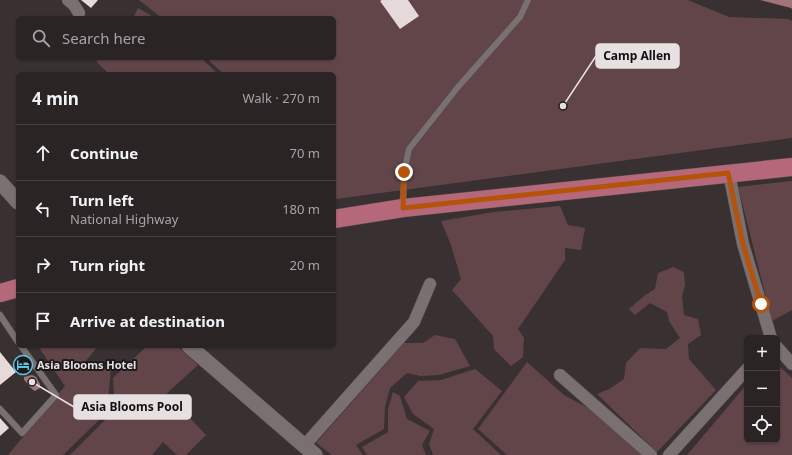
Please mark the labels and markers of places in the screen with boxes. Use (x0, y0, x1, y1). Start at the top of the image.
callout: Camp Allen (596, 44, 679, 68)
hotel icon: Asia Blooms Hotel (12, 354, 34, 376)
place label: Asia Blooms Hotel (37, 357, 136, 372)
callout: Asia Blooms Pool (74, 395, 191, 419)

